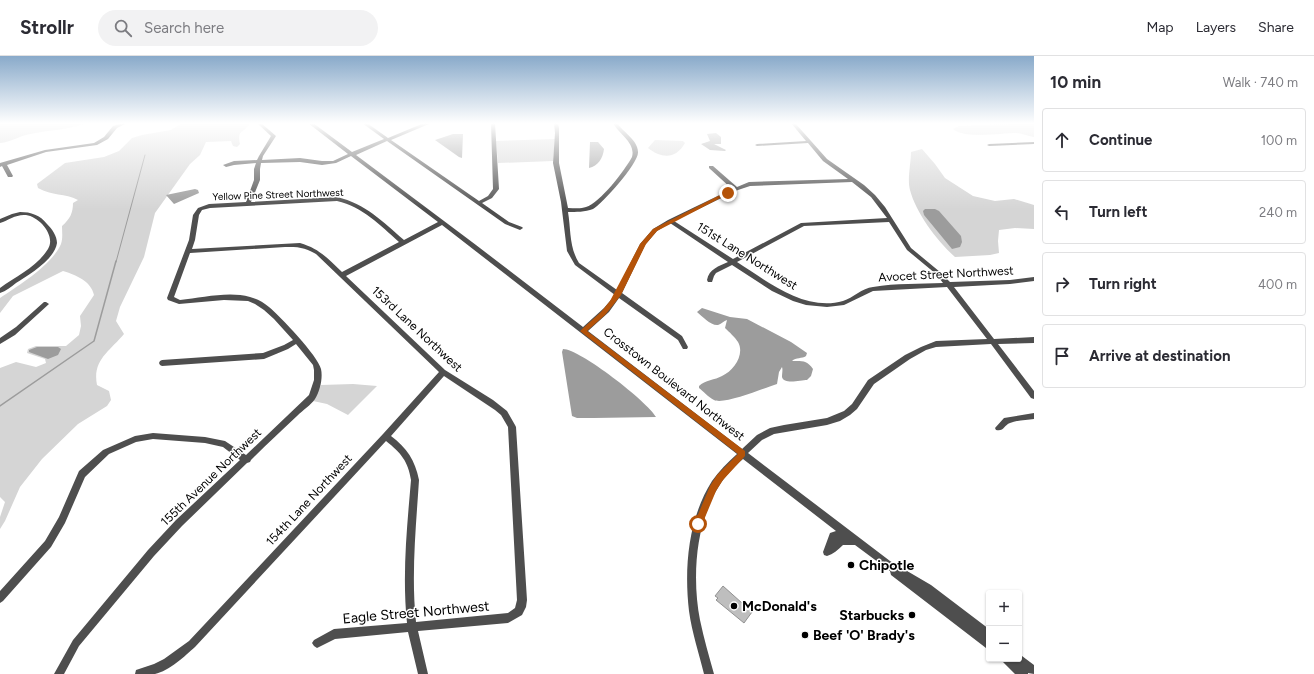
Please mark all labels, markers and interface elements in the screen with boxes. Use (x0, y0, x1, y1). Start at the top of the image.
search box (98, 10, 378, 46)
text: Strollr (20, 16, 74, 39)
icon: search (112, 17, 134, 39)
text: Search here (144, 19, 224, 37)
text: Map (1146, 19, 1174, 36)
text: Layers (1196, 19, 1236, 36)
text: Share (1258, 19, 1294, 36)
text: 10 min (1050, 72, 1101, 92)
text: Walk · 740 m (1223, 75, 1298, 90)
icon: ahead (1051, 129, 1073, 151)
text: Continue (1089, 131, 1152, 149)
text: 100 m (1261, 133, 1297, 148)
route end (719, 184, 737, 202)
street label: Yellow Pine Street Northwest (212, 186, 344, 203)
icon: left (1051, 201, 1073, 223)
text: Turn left (1089, 203, 1147, 221)
text: 240 m (1259, 205, 1297, 220)
street label: 151st Lane Northwest (694, 219, 800, 293)
street label: Avocet Street Northwest (878, 263, 1015, 285)
icon: right (1051, 273, 1073, 295)
text: Turn right (1089, 275, 1157, 293)
text: 400 m (1258, 277, 1297, 292)
street label: 153rd Lane Northwest (369, 284, 465, 375)
street label: Crosstown Boulevard Northwest (601, 325, 748, 444)
icon: arrive (1051, 345, 1073, 367)
text: Arrive at destination (1089, 347, 1230, 365)
street label: 155th Avenue Northwest (158, 425, 264, 529)
street label: 154th Lane Northwest (263, 451, 355, 548)
route start (689, 515, 707, 533)
place label: Chipotle (859, 557, 914, 574)
marker: Chipotle (846, 560, 856, 570)
map controls (986, 590, 1022, 662)
button: + (986, 590, 1022, 626)
street label: Eagle Street Northwest (342, 598, 490, 627)
place label: McDonald's (742, 598, 817, 615)
marker: McDonald's (729, 601, 739, 611)
place label: Starbucks (839, 607, 904, 624)
marker: Starbucks (907, 610, 917, 620)
button: − (986, 626, 1022, 662)
place label: Beef 'O' Brady's (813, 627, 915, 644)
marker: Beef 'O' Brady's (800, 630, 810, 640)

